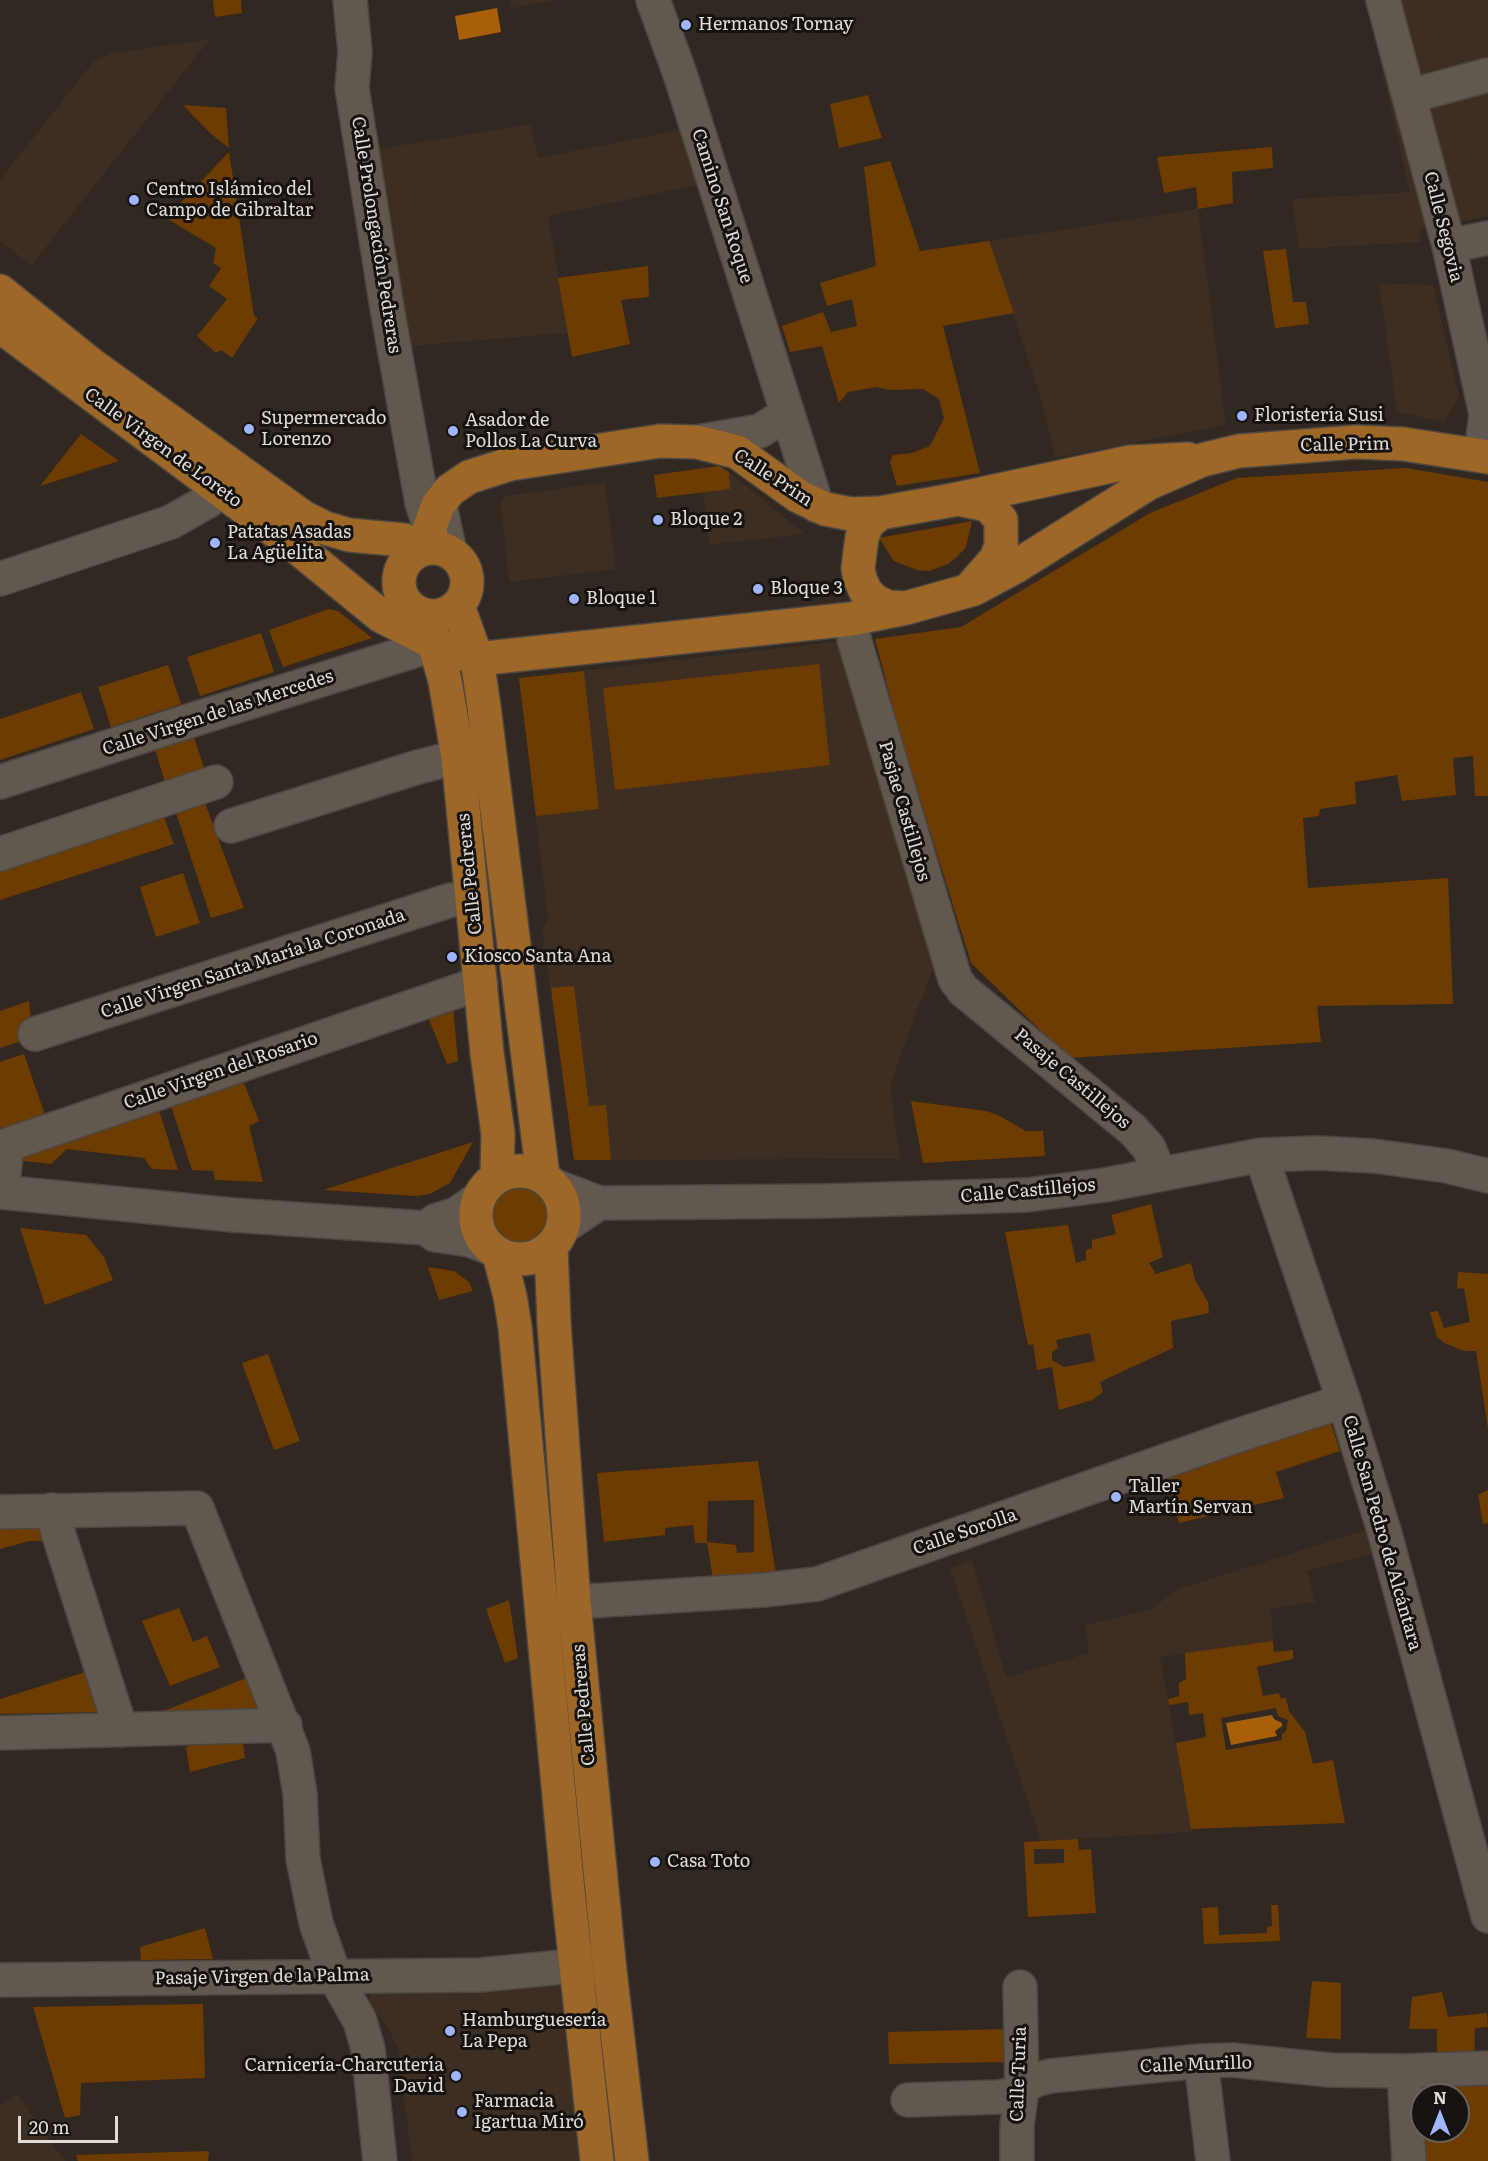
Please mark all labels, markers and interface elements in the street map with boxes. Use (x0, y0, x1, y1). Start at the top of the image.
place label: Hermanos Tornay (698, 14, 853, 36)
marker: Hermanos Tornay (679, 18, 693, 32)
street label: Calle Prolongación Pedreras (347, 115, 405, 355)
street label: Camino San Roque (687, 126, 757, 286)
street label: Calle Segovia (1419, 169, 1467, 285)
place label: Centro Islámico del Campo de Gibraltar (146, 179, 313, 222)
marker: Centro Islámico del Campo de Gibraltar (127, 193, 141, 207)
street label: Calle Virgen de Loreto (80, 384, 246, 512)
place label: Floristería Susi (1254, 405, 1384, 427)
place label: Supermercado Lorenzo (261, 408, 387, 450)
marker: Floristería Susi (1235, 409, 1249, 423)
place label: Asador de Pollos La Curva (465, 410, 597, 452)
marker: Supermercado Lorenzo (242, 422, 256, 436)
marker: Asador de Pollos La Curva (446, 424, 460, 438)
street label: Calle Prim (1300, 433, 1390, 457)
street label: Calle Prim (729, 445, 817, 511)
place label: Bloque 2 (670, 509, 742, 531)
marker: Bloque 2 (651, 513, 665, 527)
place label: Patatas Asadas La Agüelita (227, 522, 351, 564)
marker: Patatas Asadas La Agüelita (208, 536, 222, 550)
place label: Bloque 3 (770, 578, 843, 600)
marker: Bloque 3 (751, 582, 765, 596)
place label: Bloque 1 (586, 588, 657, 610)
marker: Bloque 1 (567, 592, 581, 606)
street label: Calle Virgen de las Mercedes (100, 665, 336, 761)
street label: Pasjae Castillejos (874, 738, 934, 884)
street label: Calle Pedreras (453, 812, 487, 936)
street label: Calle Virgen Santa María la Coronada (98, 904, 408, 1024)
place label: Kiosco Santa Ana (464, 946, 611, 968)
marker: Kiosco Santa Ana (445, 950, 459, 964)
street label: Pasaje Castillejos (1010, 1024, 1134, 1134)
street label: Calle Virgen del Rosario (121, 1028, 321, 1114)
street label: Calle Castillejos (960, 1174, 1096, 1208)
street label: Calle San Pedro de Alcántara (1338, 1413, 1426, 1653)
place label: Taller Martín Servan (1128, 1476, 1253, 1518)
marker: Taller Martín Servan (1109, 1490, 1123, 1504)
street label: Calle Sorolla (910, 1504, 1020, 1560)
street label: Calle Pedreras (568, 1643, 600, 1767)
place label: Casa Toto (667, 1851, 750, 1873)
marker: Casa Toto (648, 1855, 662, 1869)
street label: Pasaje Virgen de la Palma (154, 1964, 370, 1990)
place label: Hamburguesería La Pepa (462, 2010, 606, 2052)
marker: Hamburguesería La Pepa (443, 2024, 457, 2038)
street label: Calle Turia (1007, 2026, 1031, 2122)
street label: Calle Murillo (1139, 2052, 1253, 2078)
place label: Carnicería-Charcutería David (244, 2055, 444, 2098)
marker: Carnicería-Charcutería David (449, 2069, 463, 2083)
north arrow (1410, 2083, 1470, 2143)
text: N (1433, 2085, 1447, 2109)
place label: Farmacia Igartua Miró (474, 2091, 584, 2134)
scale bar (21, 2104, 122, 2142)
marker: Farmacia Igartua Miró (455, 2105, 469, 2119)
text: 20 m (29, 2113, 70, 2140)

